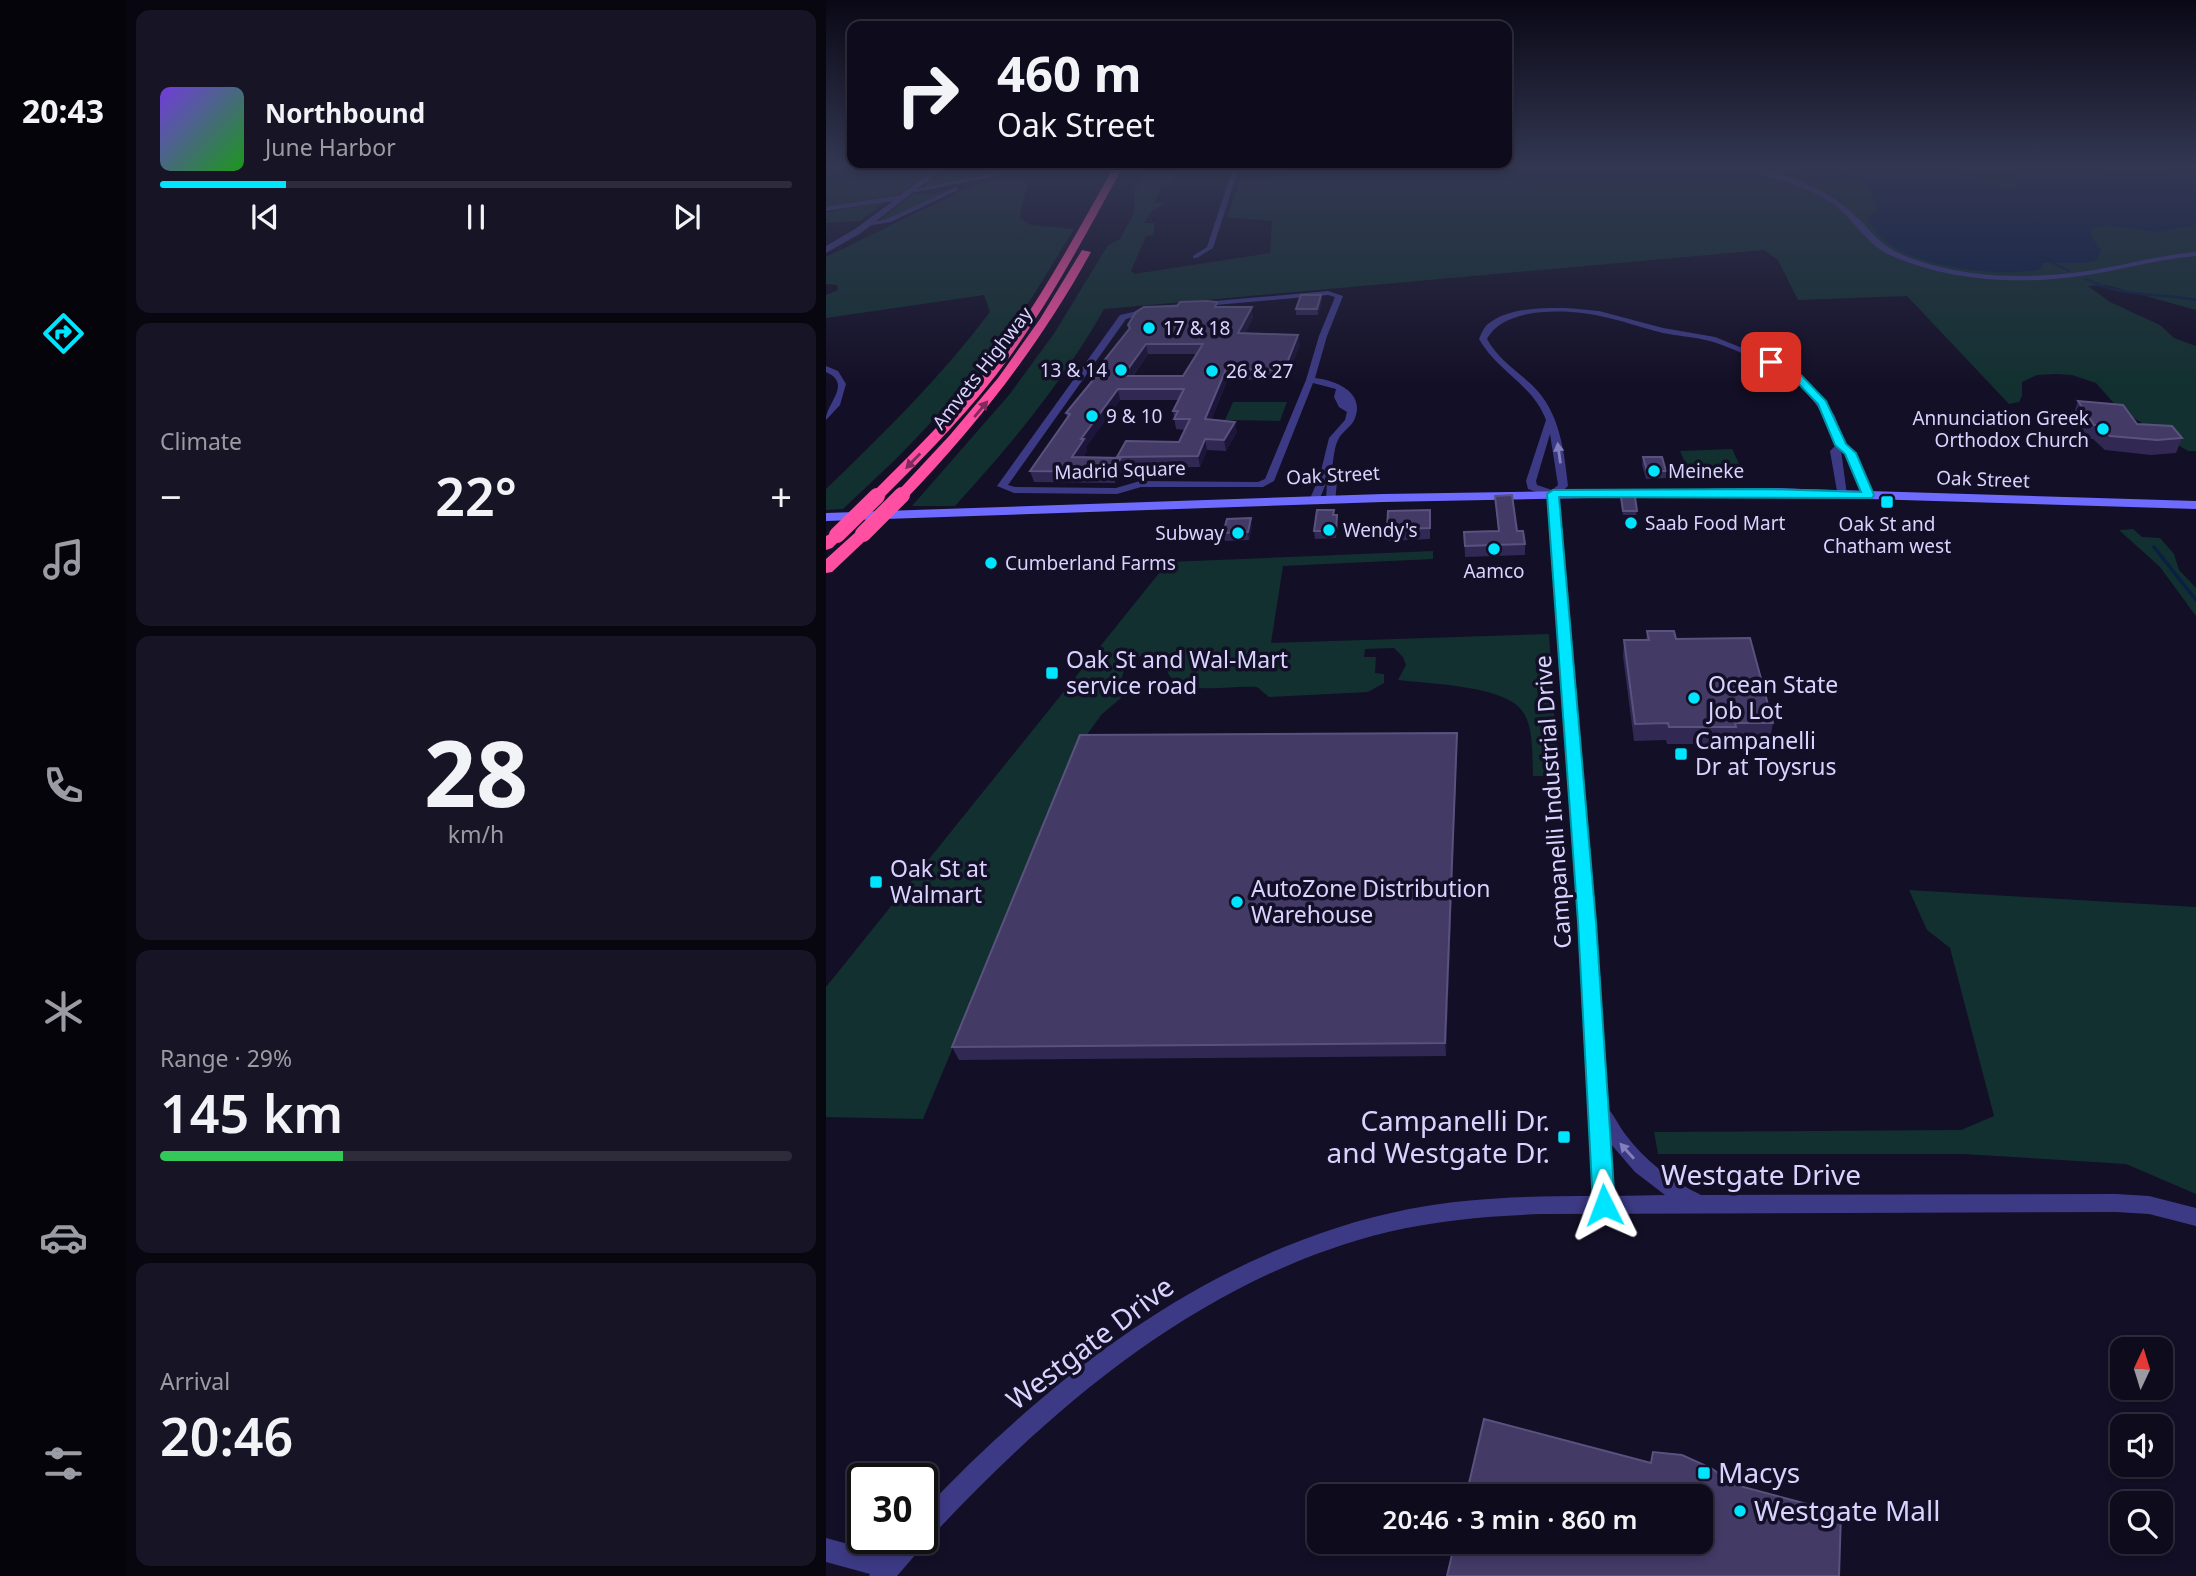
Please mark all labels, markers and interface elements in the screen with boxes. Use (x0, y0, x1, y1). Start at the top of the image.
text: 460 m (997, 40, 1142, 106)
icon: right (882, 49, 973, 140)
text: 20:43 (22, 89, 104, 132)
text: Northbound (265, 95, 425, 131)
text: Oak Street (997, 103, 1155, 146)
text: June Harbor (265, 131, 396, 163)
icon: previous (246, 198, 284, 236)
icon: pause (457, 198, 495, 236)
icon: next (668, 198, 706, 236)
street label: Amvets Highway (926, 301, 1038, 435)
icon: directions (39, 309, 88, 358)
place label: 17 & 18 (1163, 315, 1230, 341)
marker: 17 & 18 (1141, 320, 1157, 336)
pin (1741, 332, 1801, 392)
icon: arrive (1752, 343, 1790, 381)
place label: 13 & 14 (1040, 357, 1107, 383)
place label: 26 & 27 (1226, 358, 1293, 384)
marker: 13 & 14 (1113, 362, 1129, 378)
marker: 26 & 27 (1204, 363, 1220, 379)
one-way arrow (974, 400, 989, 418)
place label: 9 & 10 (1106, 403, 1162, 429)
place label: Annunciation Greek Orthodox Church (1912, 405, 2089, 453)
marker: 9 & 10 (1084, 408, 1100, 424)
marker: Annunciation Greek Orthodox Church (2095, 421, 2111, 437)
text: Climate (160, 425, 242, 457)
one-way arrow (1553, 442, 1564, 464)
one-way arrow (904, 452, 921, 469)
street label: Madrid Square (1054, 455, 1186, 485)
place label: Meineke (1668, 458, 1744, 484)
text: 22° (435, 460, 517, 531)
street label: Oak Street (1286, 460, 1381, 490)
marker: Meineke (1646, 463, 1662, 479)
street label: Oak Street (1936, 464, 2030, 494)
text: − (160, 470, 182, 522)
text: + (770, 470, 792, 522)
marker: Oak St and Chatham west (1879, 494, 1895, 510)
place label: Saab Food Mart (1645, 510, 1786, 536)
place label: Oak St and Chatham west (1823, 511, 1951, 559)
marker: Saab Food Mart (1623, 515, 1639, 531)
place label: Wendy's (1343, 517, 1418, 543)
place label: Subway (1155, 520, 1224, 546)
marker: Wendy's (1321, 522, 1337, 538)
marker: Subway (1230, 525, 1246, 541)
icon: music (39, 535, 88, 584)
marker: Aamco (1486, 541, 1502, 557)
place label: Cumberland Farms (1005, 550, 1176, 576)
marker: Cumberland Farms (983, 555, 999, 571)
place label: Aamco (1463, 558, 1525, 584)
place label: Oak St and Wal-Mart service road (1066, 643, 1288, 701)
street label: Campanelli Industrial Drive (1526, 654, 1578, 950)
marker: Oak St and Wal-Mart service road (1044, 665, 1060, 681)
place label: Ocean State Job Lot (1706, 668, 1838, 726)
marker: Ocean State Job Lot (1686, 690, 1702, 706)
text: 28 (424, 710, 528, 834)
place label: Campanelli Dr at Toysrus (1695, 724, 1837, 782)
marker: Campanelli Dr at Toysrus (1673, 746, 1689, 762)
icon: phone (39, 761, 88, 810)
text: km/h (448, 818, 504, 850)
place label: Oak St at Walmart (890, 852, 987, 910)
place label: AutoZone Distribution Warehouse (1251, 872, 1491, 930)
marker: Oak St at Walmart (868, 874, 884, 890)
marker: AutoZone Distribution Warehouse (1229, 894, 1245, 910)
icon: climate (39, 987, 88, 1036)
text: Range · 29% (160, 1042, 292, 1074)
text: 145 km (160, 1077, 343, 1148)
place label: Campanelli Dr. and Westgate Dr. (1327, 1101, 1550, 1171)
marker: Campanelli Dr. and Westgate Dr. (1556, 1129, 1572, 1145)
one-way arrow (1619, 1142, 1635, 1160)
street label: Westgate Drive (1661, 1155, 1861, 1193)
position arrow (1567, 1168, 1641, 1242)
icon: car (39, 1213, 88, 1262)
street label: Westgate Drive (998, 1267, 1181, 1418)
north arrow (2110, 1337, 2174, 1400)
map controls (2110, 1337, 2173, 1554)
text: Arrival (160, 1365, 230, 1397)
text: 20:46 (160, 1400, 293, 1471)
button: sound (2110, 1414, 2173, 1477)
icon: filters (39, 1439, 88, 1488)
place label: Macys (1718, 1453, 1800, 1491)
speed limit sign: 30 (847, 1463, 938, 1554)
marker: Macys (1696, 1465, 1712, 1481)
place label: Westgate Mall (1754, 1491, 1940, 1529)
button: search (2110, 1491, 2173, 1554)
text: 20:46 · 3 min · 860 m (1383, 1501, 1637, 1537)
marker: Westgate Mall (1732, 1503, 1748, 1519)

